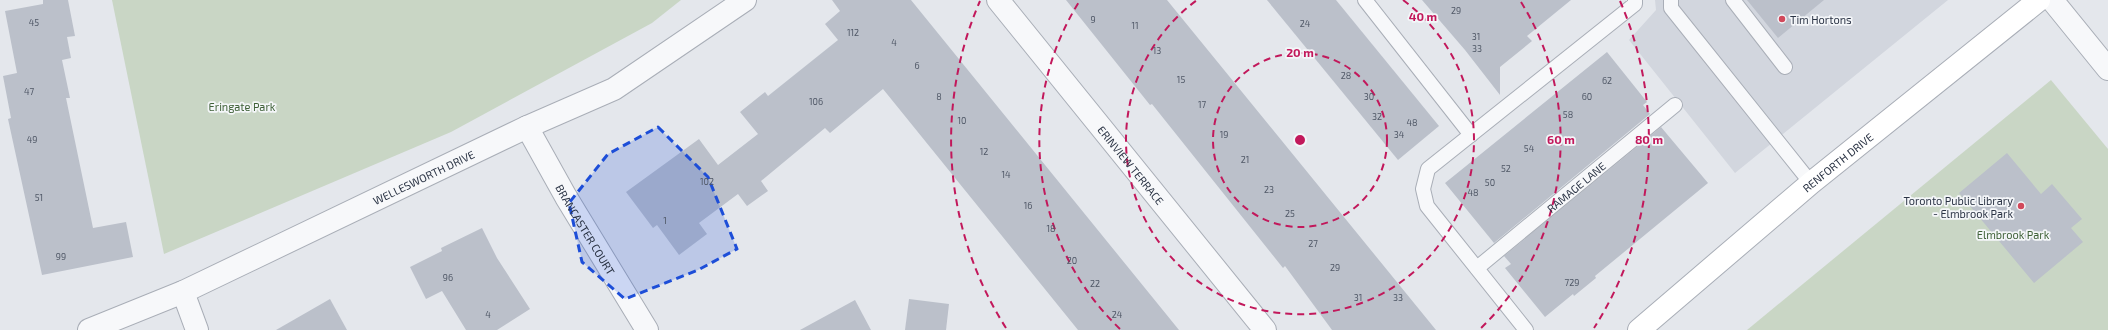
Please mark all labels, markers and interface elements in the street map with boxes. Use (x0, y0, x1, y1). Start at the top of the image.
house number: 29 (1451, 5, 1461, 16)
text: 40 m (1409, 9, 1437, 23)
place label: Tim Hortons (1790, 13, 1852, 26)
house number: 9 (1090, 14, 1096, 25)
marker: Tim Hortons (1777, 14, 1787, 24)
house number: 45 (29, 17, 39, 28)
house number: 24 (1300, 18, 1311, 29)
house number: 11 (1131, 20, 1139, 31)
house number: 112 (847, 27, 859, 38)
house number: 31 (1472, 31, 1480, 42)
house number: 4 (891, 37, 897, 48)
house number: 33 (1472, 43, 1482, 54)
house number: 13 (1153, 45, 1161, 56)
text: 20 m (1286, 45, 1314, 59)
house number: 6 (914, 60, 920, 71)
house number: 28 (1341, 70, 1351, 81)
house number: 15 (1177, 74, 1185, 85)
house number: 62 (1602, 75, 1612, 86)
house number: 47 (24, 86, 34, 97)
house number: 8 (936, 91, 942, 102)
house number: 30 (1364, 91, 1374, 102)
house number: 60 (1582, 91, 1592, 102)
house number: 106 (809, 96, 823, 107)
house number: 17 (1198, 99, 1206, 110)
park label: Eringate Park (209, 100, 276, 113)
house number: 58 (1563, 109, 1573, 120)
house number: 32 (1372, 111, 1382, 122)
house number: 10 (957, 115, 967, 126)
house number: 48 (1407, 117, 1418, 128)
street label: ERINVIEW TERRACE (1096, 123, 1167, 207)
house number: 19 (1220, 129, 1228, 140)
house number: 34 (1394, 129, 1405, 140)
street label: RENFORTH DRIVE (1799, 130, 1875, 194)
text: 60 m (1547, 132, 1575, 146)
text: 80 m (1635, 132, 1663, 146)
centre of rings (1293, 133, 1307, 147)
house number: 49 (27, 134, 37, 145)
house number: 54 (1524, 143, 1535, 154)
house number: 12 (980, 146, 988, 157)
street label: WELLESWORTH DRIVE (371, 147, 476, 207)
house number: 21 (1241, 154, 1249, 165)
street label: RAMAGE LANE (1544, 159, 1608, 215)
house number: 52 (1501, 163, 1511, 174)
house number: 14 (1001, 169, 1011, 180)
house number: 102 (700, 176, 714, 187)
house number: 50 (1485, 177, 1495, 188)
street label: BRANCASTER COURT (554, 182, 618, 277)
house number: 23 (1264, 184, 1274, 195)
house number: 48 (1468, 187, 1479, 198)
house number: 51 (35, 192, 43, 203)
place label: Toronto Public Library - Elmbrook Park (1904, 194, 2013, 220)
house number: 16 (1024, 200, 1032, 211)
marker: Toronto Public Library - Elmbrook Park (2016, 201, 2026, 211)
house number: 25 (1285, 208, 1295, 219)
house number: 1 (663, 215, 667, 226)
house number: 18 (1046, 223, 1056, 234)
park label: Elmbrook Park (1977, 228, 2050, 241)
house number: 27 (1308, 238, 1318, 249)
house number: 99 (56, 251, 66, 262)
house number: 20 (1067, 255, 1077, 266)
house number: 29 (1330, 262, 1340, 273)
house number: 96 (443, 272, 453, 283)
house number: 729 (1565, 277, 1579, 288)
house number: 22 (1090, 278, 1100, 289)
house number: 31 (1354, 292, 1362, 303)
house number: 33 (1393, 292, 1403, 303)
house number: 4 (485, 309, 491, 320)
house number: 24 (1112, 309, 1123, 320)

